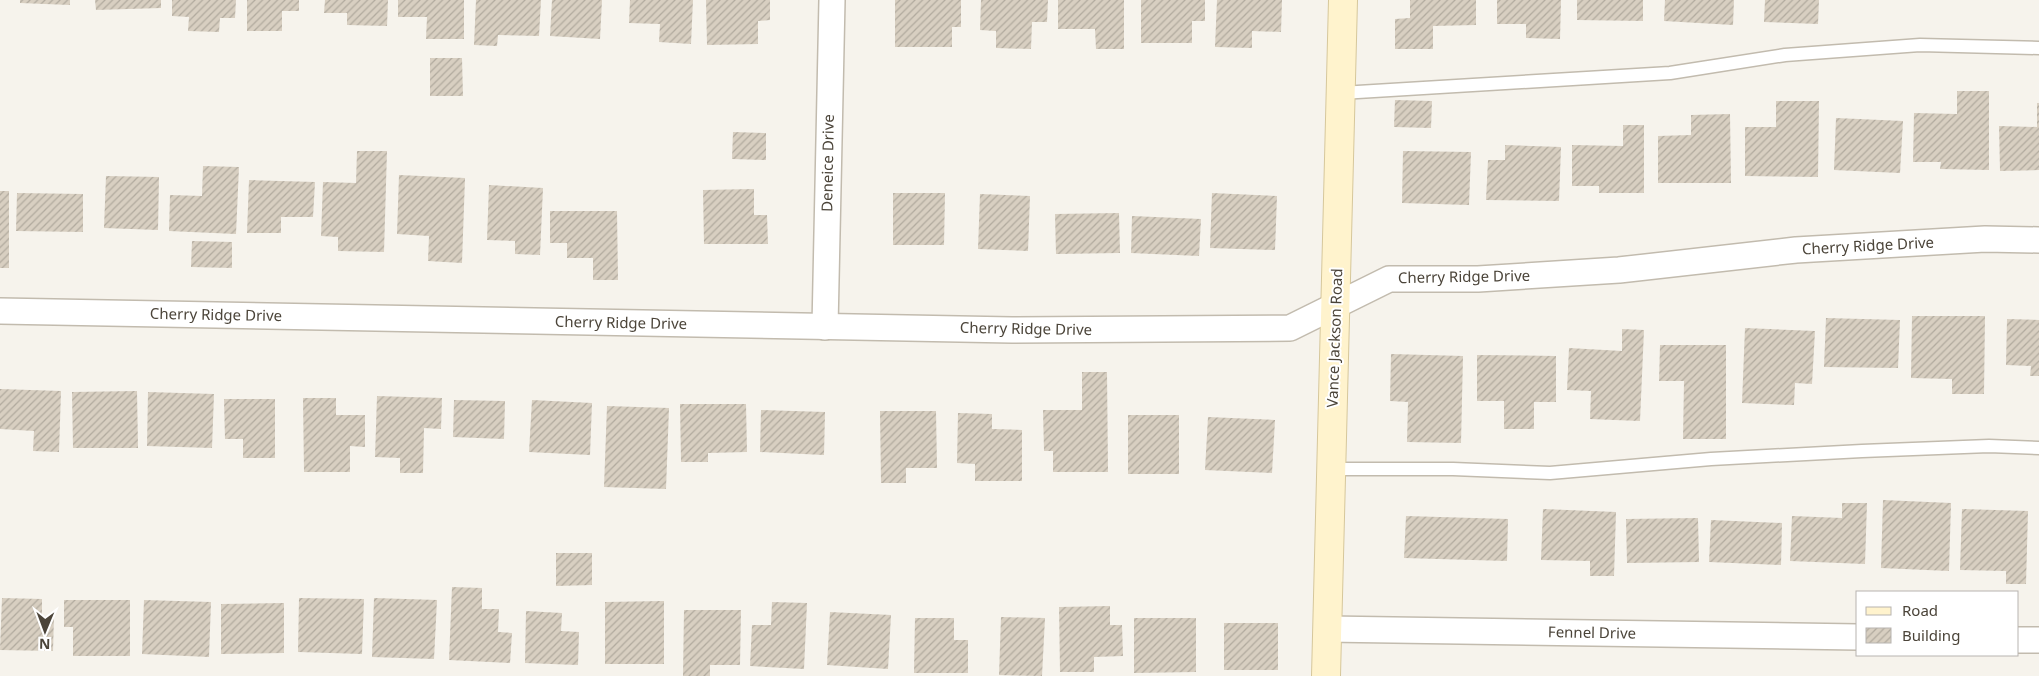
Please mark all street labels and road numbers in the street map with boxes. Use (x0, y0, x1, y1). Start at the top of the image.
street label: Deneice Drive (816, 114, 838, 212)
street label: Cherry Ridge Drive (1801, 232, 1935, 258)
street label: Cherry Ridge Drive (1398, 265, 1530, 287)
street label: Vance Jackson Road (1322, 268, 1346, 408)
street label: Cherry Ridge Drive (150, 303, 282, 325)
street label: Cherry Ridge Drive (555, 311, 687, 333)
street label: Cherry Ridge Drive (960, 317, 1092, 339)
street label: Fennel Drive (1548, 621, 1636, 643)

